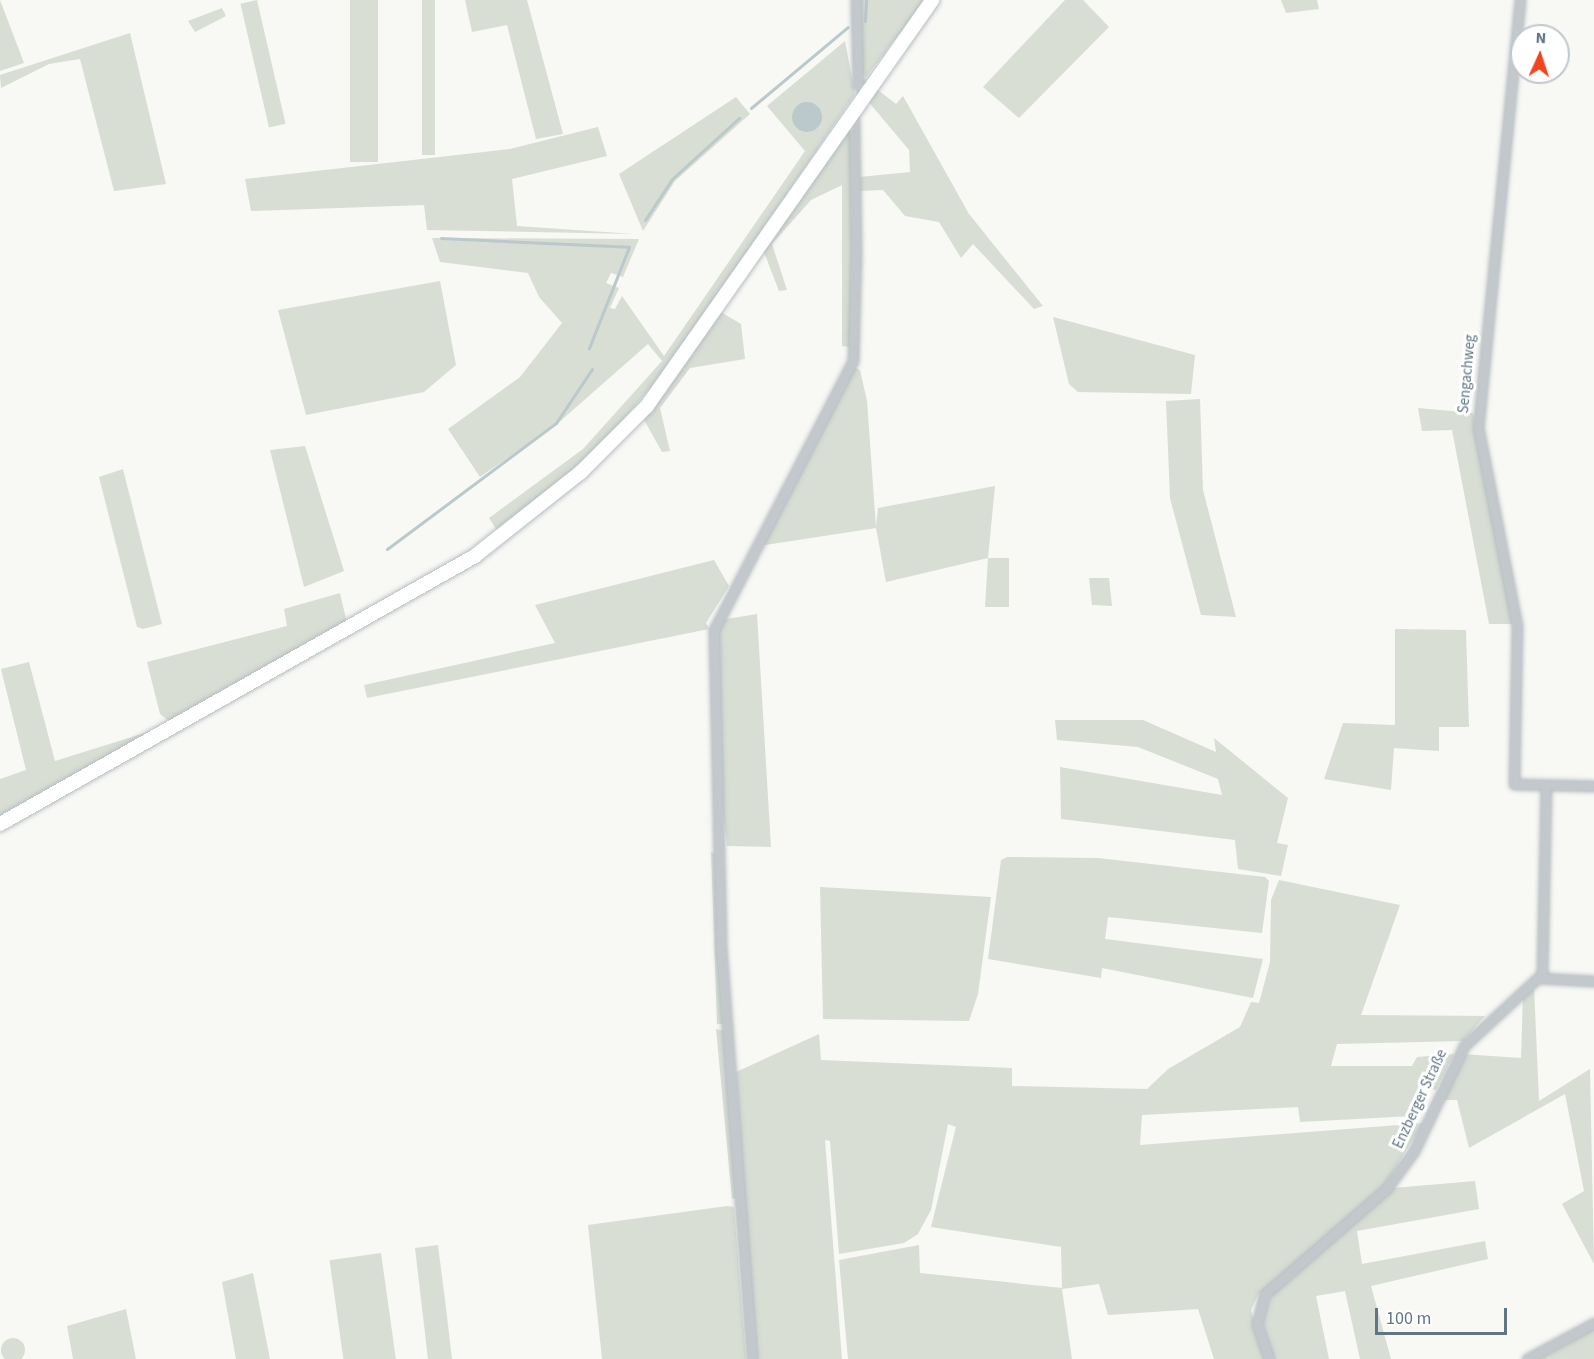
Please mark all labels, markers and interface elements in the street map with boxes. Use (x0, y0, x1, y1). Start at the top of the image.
north arrow (1510, 24, 1570, 84)
text: N (1535, 27, 1547, 49)
street label: Sengachweg (1455, 334, 1479, 414)
street label: Enzberger Straße (1389, 1046, 1451, 1152)
scale bar (1378, 1296, 1510, 1334)
text: 100 m (1386, 1306, 1431, 1331)

